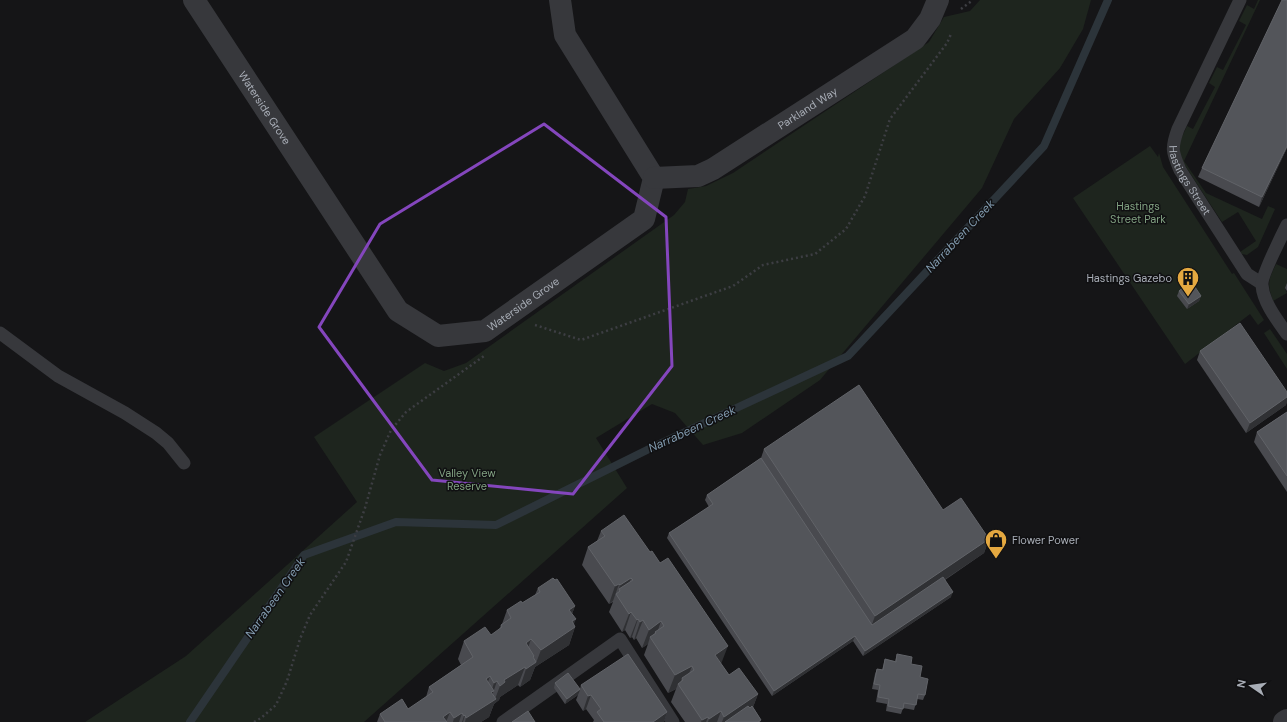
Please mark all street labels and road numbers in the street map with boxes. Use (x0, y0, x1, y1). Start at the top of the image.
street label: Waterside Grove (236, 69, 294, 147)
street label: Parkland Way (775, 84, 840, 133)
street label: Hastings Street (1166, 145, 1214, 218)
street label: Waterside Grove (484, 274, 562, 334)

